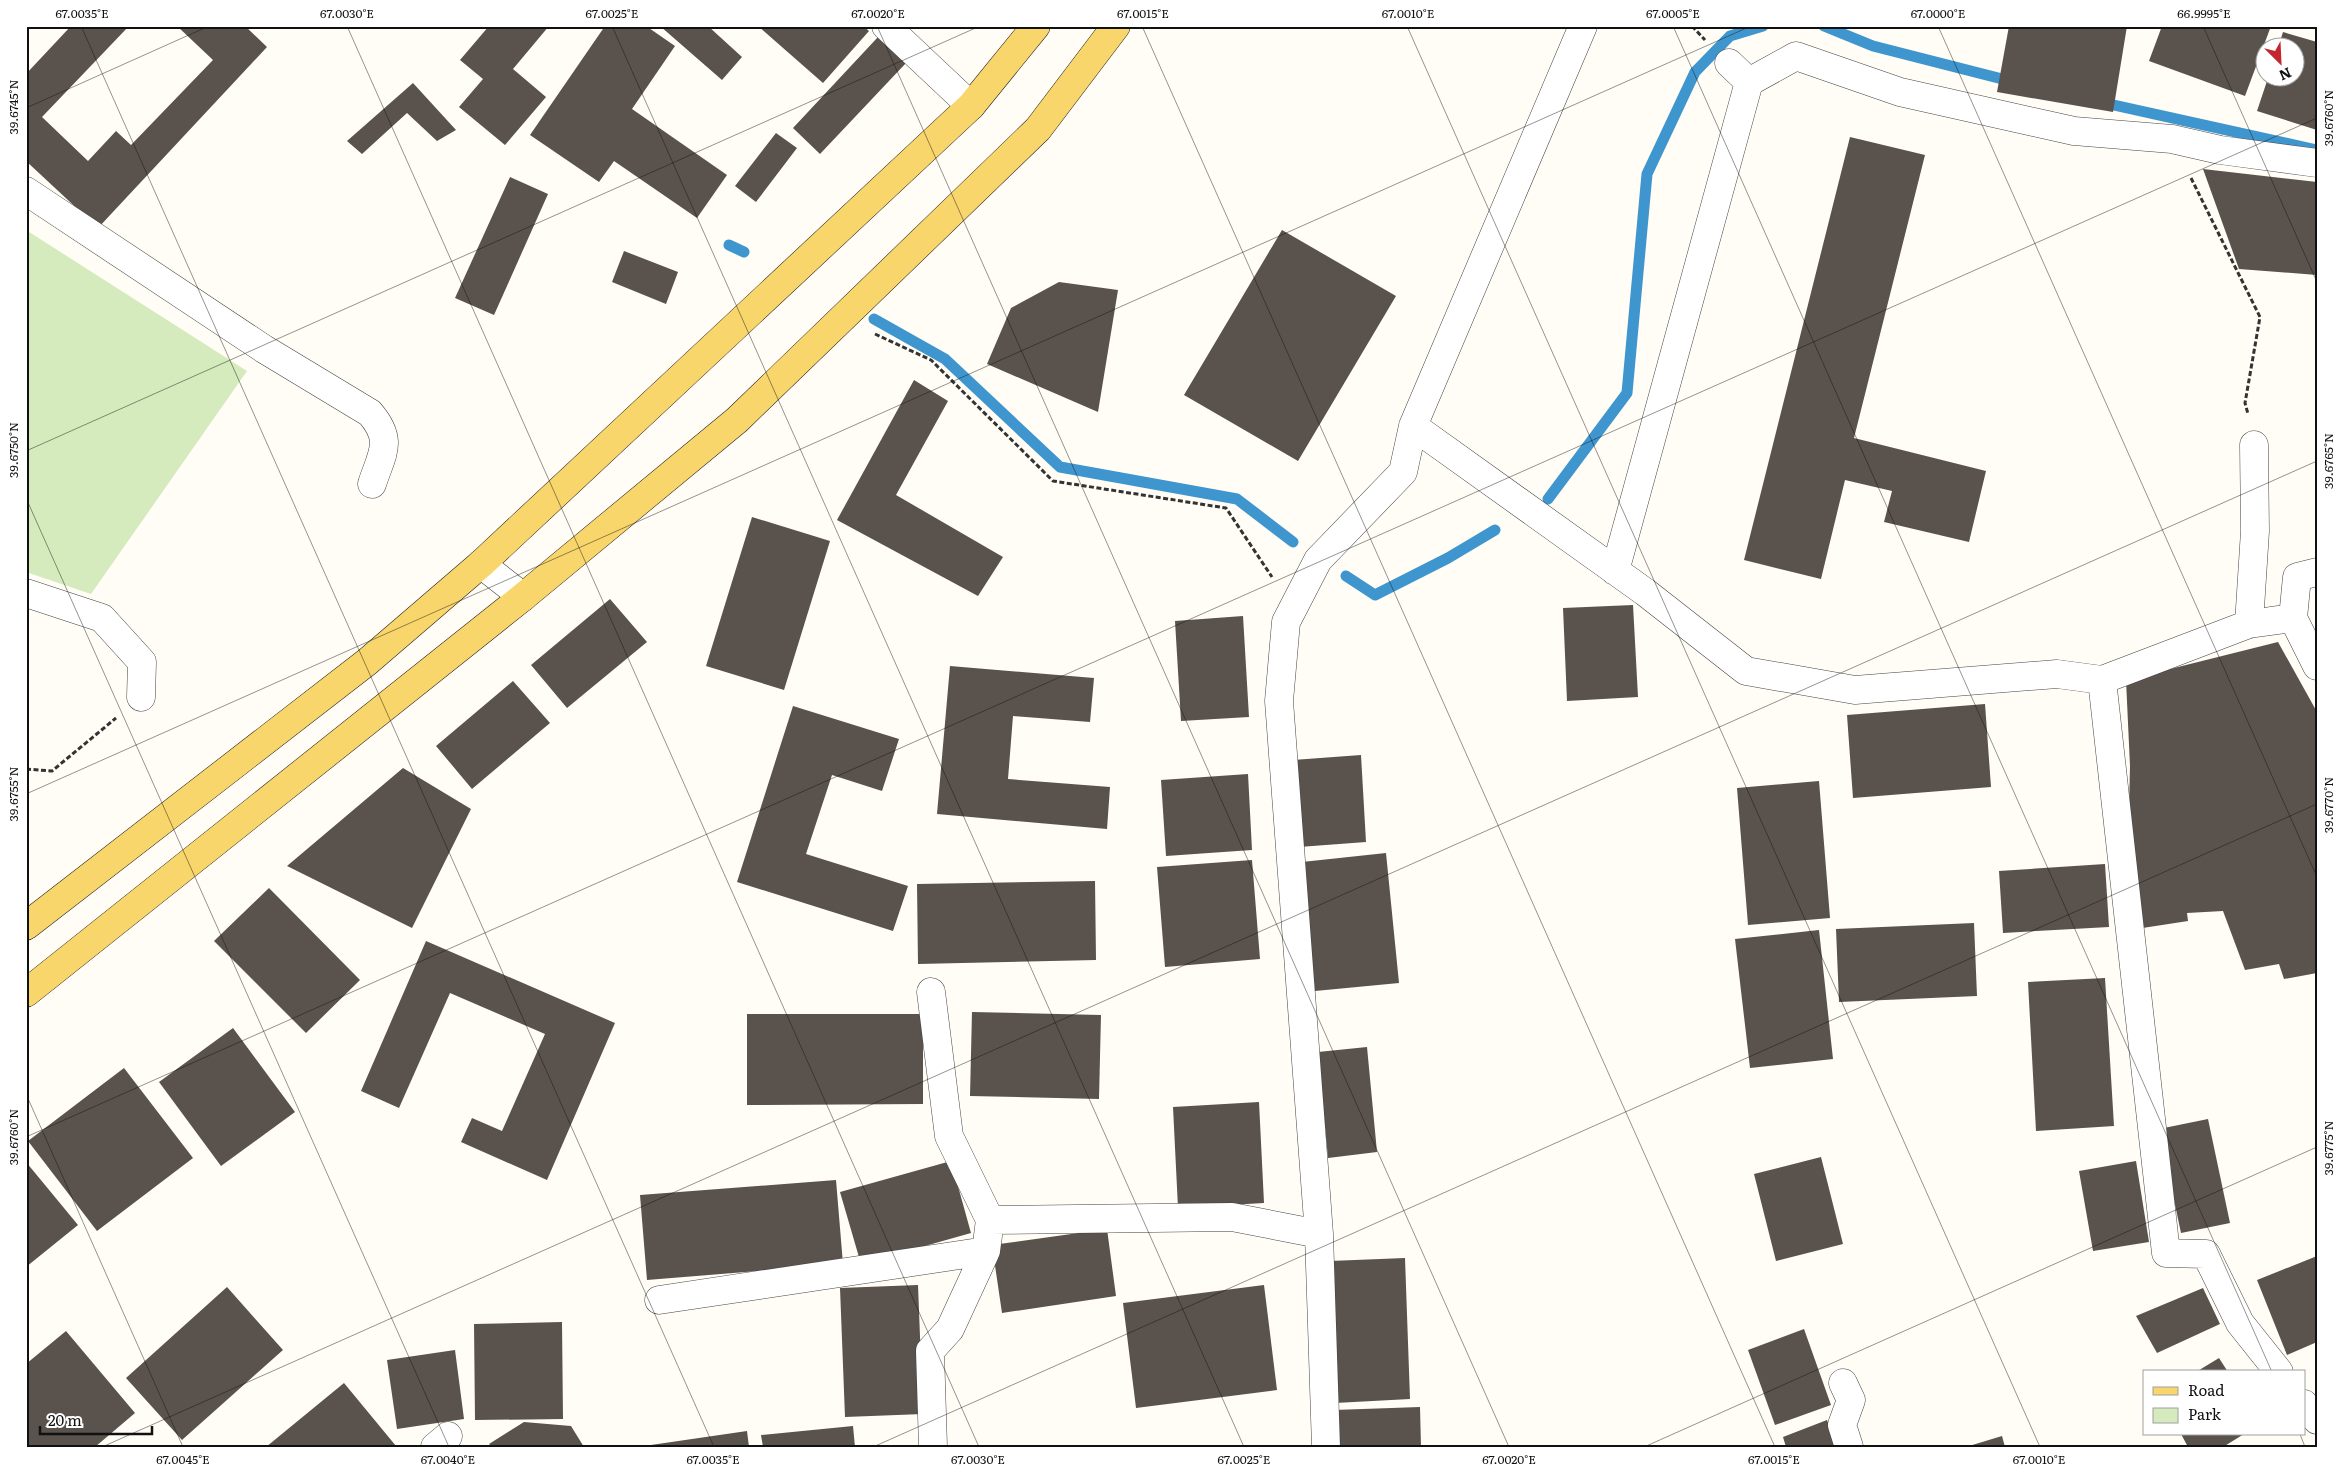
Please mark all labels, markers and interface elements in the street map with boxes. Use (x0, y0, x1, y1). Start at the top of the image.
text: 67.0035°E (55, 4, 109, 22)
text: 67.0030°E (320, 4, 374, 22)
text: 67.0025°E (586, 4, 639, 22)
text: 67.0020°E (851, 4, 905, 22)
text: 67.0015°E (1117, 4, 1169, 22)
text: 67.0010°E (1382, 4, 1435, 22)
text: 67.0005°E (1646, 4, 1700, 22)
text: 67.0000°E (1911, 4, 1966, 22)
text: 66.9995°E (2177, 4, 2231, 22)
north arrow (2256, 38, 2306, 88)
text: N (2276, 63, 2295, 86)
text: 39.6745°N (4, 79, 22, 135)
text: 39.6760°N (2319, 90, 2337, 146)
text: 39.6750°N (4, 422, 22, 478)
text: 39.6765°N (2319, 433, 2337, 489)
text: 39.6755°N (4, 766, 22, 822)
text: 39.6770°N (2319, 777, 2337, 833)
text: 39.6760°N (4, 1109, 22, 1165)
text: 39.6775°N (2319, 1120, 2337, 1176)
legend (2143, 1370, 2306, 1436)
text: Road (2188, 1378, 2224, 1401)
text: Park (2188, 1402, 2222, 1425)
scale bar (40, 1403, 152, 1435)
text: 20 m (48, 1408, 82, 1431)
text: 67.0045°E (156, 1450, 210, 1468)
text: 67.0040°E (421, 1450, 476, 1468)
text: 67.0035°E (686, 1450, 740, 1468)
text: 67.0030°E (951, 1450, 1005, 1468)
text: 67.0025°E (1218, 1450, 1271, 1468)
text: 67.0020°E (1482, 1450, 1536, 1468)
text: 67.0015°E (1748, 1450, 1800, 1468)
text: 67.0010°E (2013, 1450, 2066, 1468)

